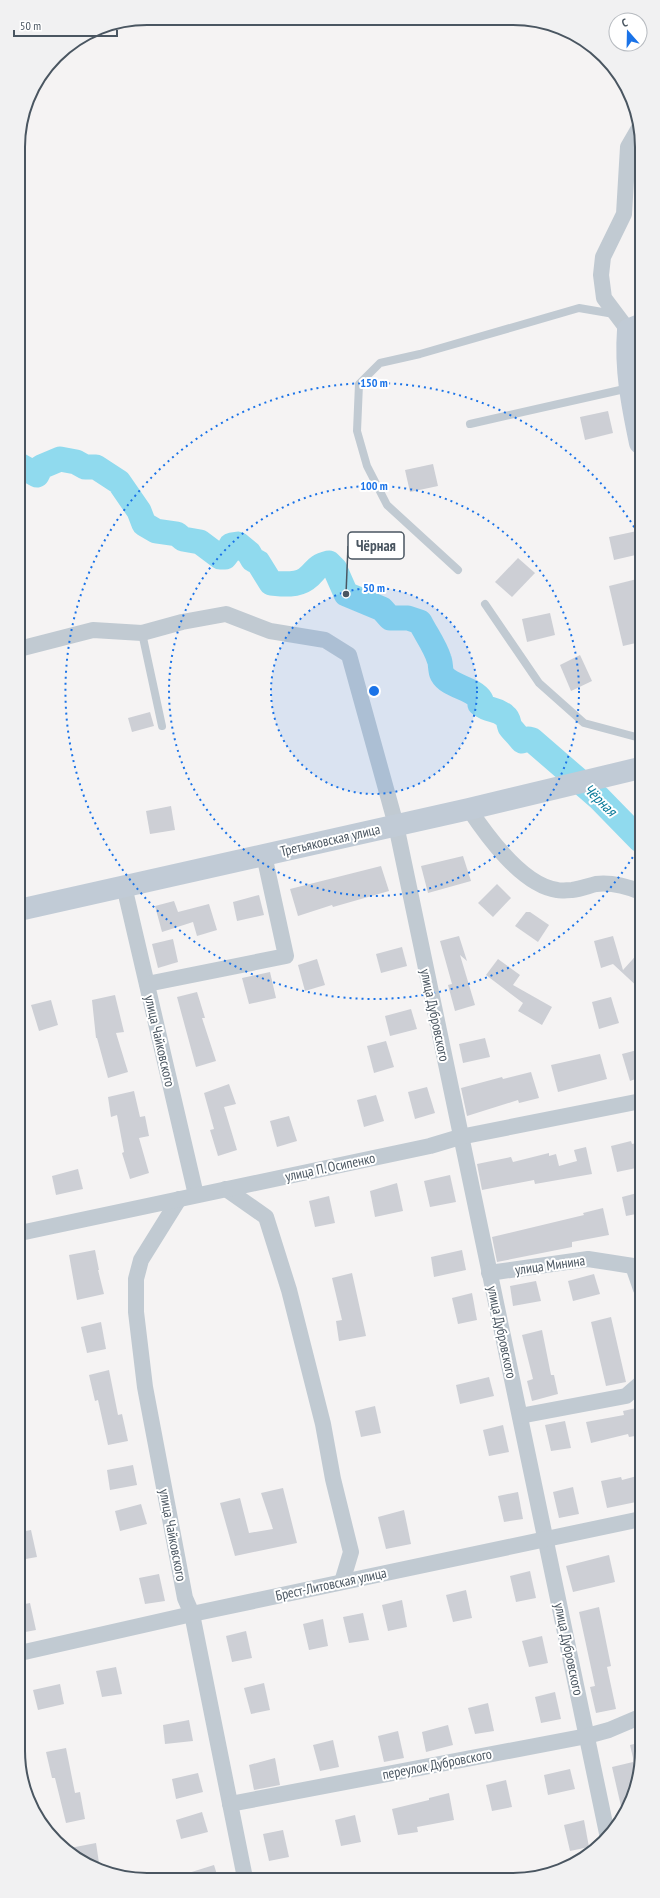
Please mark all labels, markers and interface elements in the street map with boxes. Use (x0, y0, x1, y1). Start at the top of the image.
scale bar (14, 12, 117, 38)
north arrow (608, 12, 648, 52)
text: С (620, 15, 629, 30)
text: 50 m (20, 18, 41, 33)
text: 150 m (360, 375, 388, 390)
text: 100 m (360, 478, 388, 493)
callout: Чёрная (348, 532, 404, 559)
text: Чёрная (356, 536, 396, 555)
text: 50 m (363, 580, 385, 595)
centre of rings (367, 684, 381, 698)
water label: Чёрная (580, 779, 622, 821)
street label: Третьяковская улица (278, 820, 382, 860)
street label: улица Дубровского (416, 967, 454, 1063)
street label: улица Чайковского (141, 993, 179, 1089)
street label: улица П. Осипенко (283, 1149, 377, 1185)
street label: улица Минина (514, 1251, 586, 1279)
street label: улица Дубровского (483, 1284, 521, 1380)
street label: улица Чайковского (155, 1487, 191, 1583)
street label: Брест-Литовская улица (274, 1563, 388, 1605)
street label: улица Дубровского (550, 1601, 588, 1697)
street label: переулок Дубровского (381, 1745, 493, 1783)

